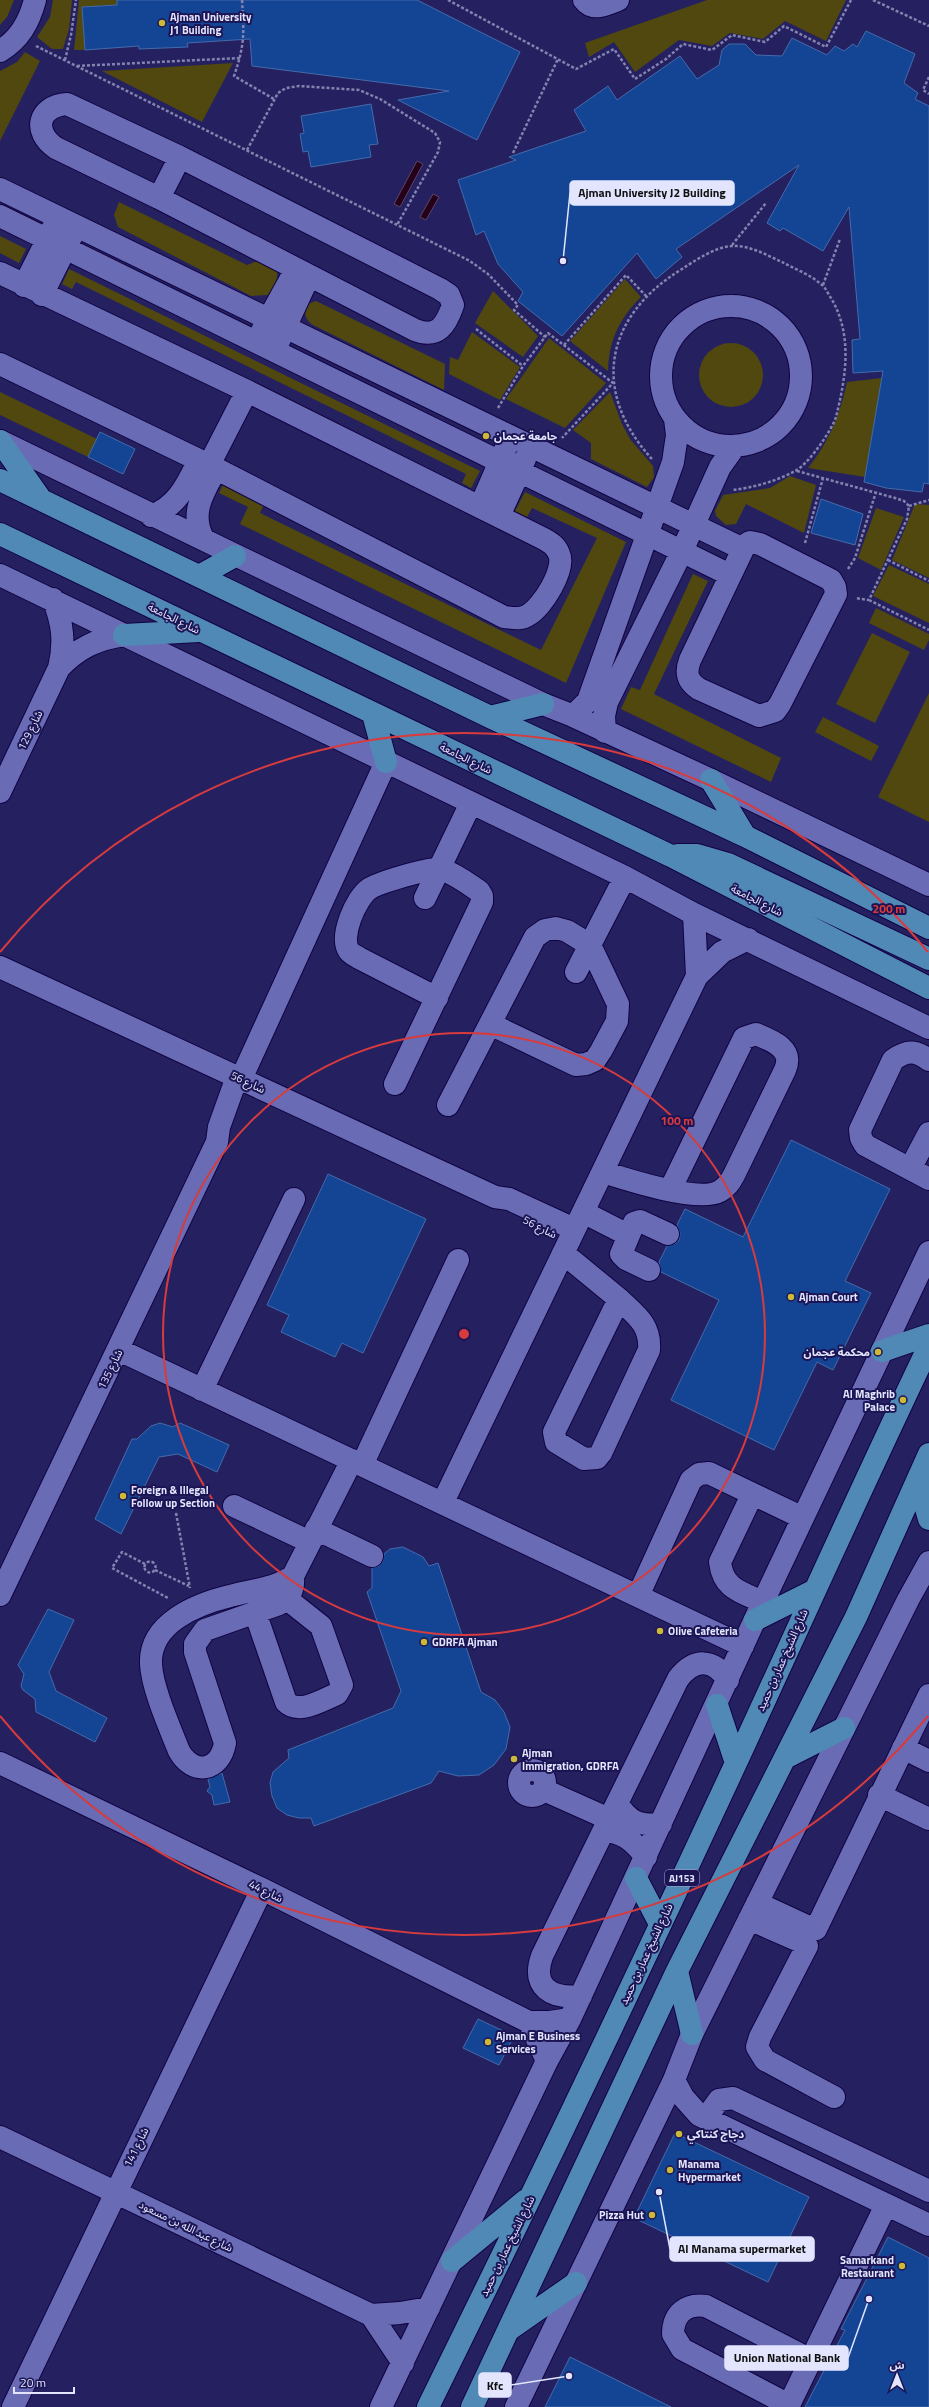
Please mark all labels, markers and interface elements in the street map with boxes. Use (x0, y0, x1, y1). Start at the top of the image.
place label: Ajman University J1 Building (170, 9, 252, 38)
marker: Ajman University J1 Building (157, 18, 167, 28)
callout: Ajman University J2 Building (570, 181, 734, 205)
text: Ajman University J2 Building (578, 183, 726, 202)
place label: جامعة عجمان (494, 428, 557, 444)
marker: جامعة عجمان (481, 431, 491, 441)
street label: شارع الجامعة (145, 598, 203, 638)
street label: شارع 129 (14, 707, 47, 753)
street label: شارع الجامعة (437, 738, 495, 778)
street label: شارع الجامعة (728, 880, 786, 920)
text: 200 m (873, 899, 905, 918)
street label: شارع 56 (228, 1067, 268, 1097)
text: 100 m (661, 1111, 693, 1130)
street label: شارع 56 (520, 1212, 560, 1243)
place label: Ajman Court (799, 1289, 858, 1305)
marker: Ajman Court (786, 1292, 796, 1302)
centre of rings (457, 1327, 471, 1341)
place label: محكمة عجمان (804, 1344, 870, 1360)
street label: شارع 135 (94, 1346, 127, 1392)
marker: محكمة عجمان (873, 1347, 883, 1357)
place label: Al Maghrib Palace (843, 1386, 895, 1415)
marker: Al Maghrib Palace (898, 1395, 908, 1405)
place label: Foreign & Illegal Follow up Section (131, 1482, 215, 1511)
marker: Foreign & Illegal Follow up Section (118, 1491, 128, 1501)
street label: شارع الشيخ عمار بن حميد (752, 1606, 812, 1714)
place label: Olive Cafeteria (668, 1623, 738, 1639)
marker: Olive Cafeteria (655, 1626, 665, 1636)
place label: GDRFA Ajman (432, 1634, 498, 1650)
marker: GDRFA Ajman (419, 1637, 429, 1647)
place label: Ajman Immigration, GDRFA (522, 1745, 619, 1774)
marker: Ajman Immigration, GDRFA (509, 1754, 519, 1764)
road number: AJ153 (665, 1870, 699, 1886)
street label: شارع 44 (246, 1876, 286, 1906)
street label: شارع الشيخ عمار بن حميد (615, 1900, 677, 2007)
place label: Ajman E Business Services (496, 2028, 580, 2057)
marker: Ajman E Business Services (483, 2037, 493, 2047)
street label: شارع 141 (120, 2124, 153, 2170)
place label: دجاج كنتاكي (687, 2126, 744, 2144)
marker: دجاج كنتاكي (674, 2129, 684, 2139)
place label: Manama Hypermarket (678, 2156, 741, 2185)
marker: Manama Hypermarket (665, 2165, 675, 2175)
street label: شارع الشيخ عمار بن حميد (476, 2193, 538, 2299)
street label: شارع عبد الله بن مسعود (136, 2196, 236, 2256)
place label: Pizza Hut (599, 2207, 644, 2223)
marker: Pizza Hut (647, 2210, 657, 2220)
callout: Al Manama supermarket (670, 2237, 814, 2261)
text: Al Manama supermarket (678, 2239, 807, 2258)
place label: Samarkand Restaurant (840, 2252, 894, 2281)
marker: Samarkand Restaurant (897, 2261, 907, 2271)
callout: Union National Bank (725, 2346, 848, 2370)
text: Union National Bank (734, 2348, 841, 2367)
north arrow (877, 2355, 917, 2395)
text: ش (889, 2357, 905, 2373)
scale bar (14, 2369, 74, 2395)
text: 20 m (20, 2373, 46, 2392)
callout: Kfc (479, 2373, 511, 2397)
text: Kfc (487, 2376, 503, 2395)

